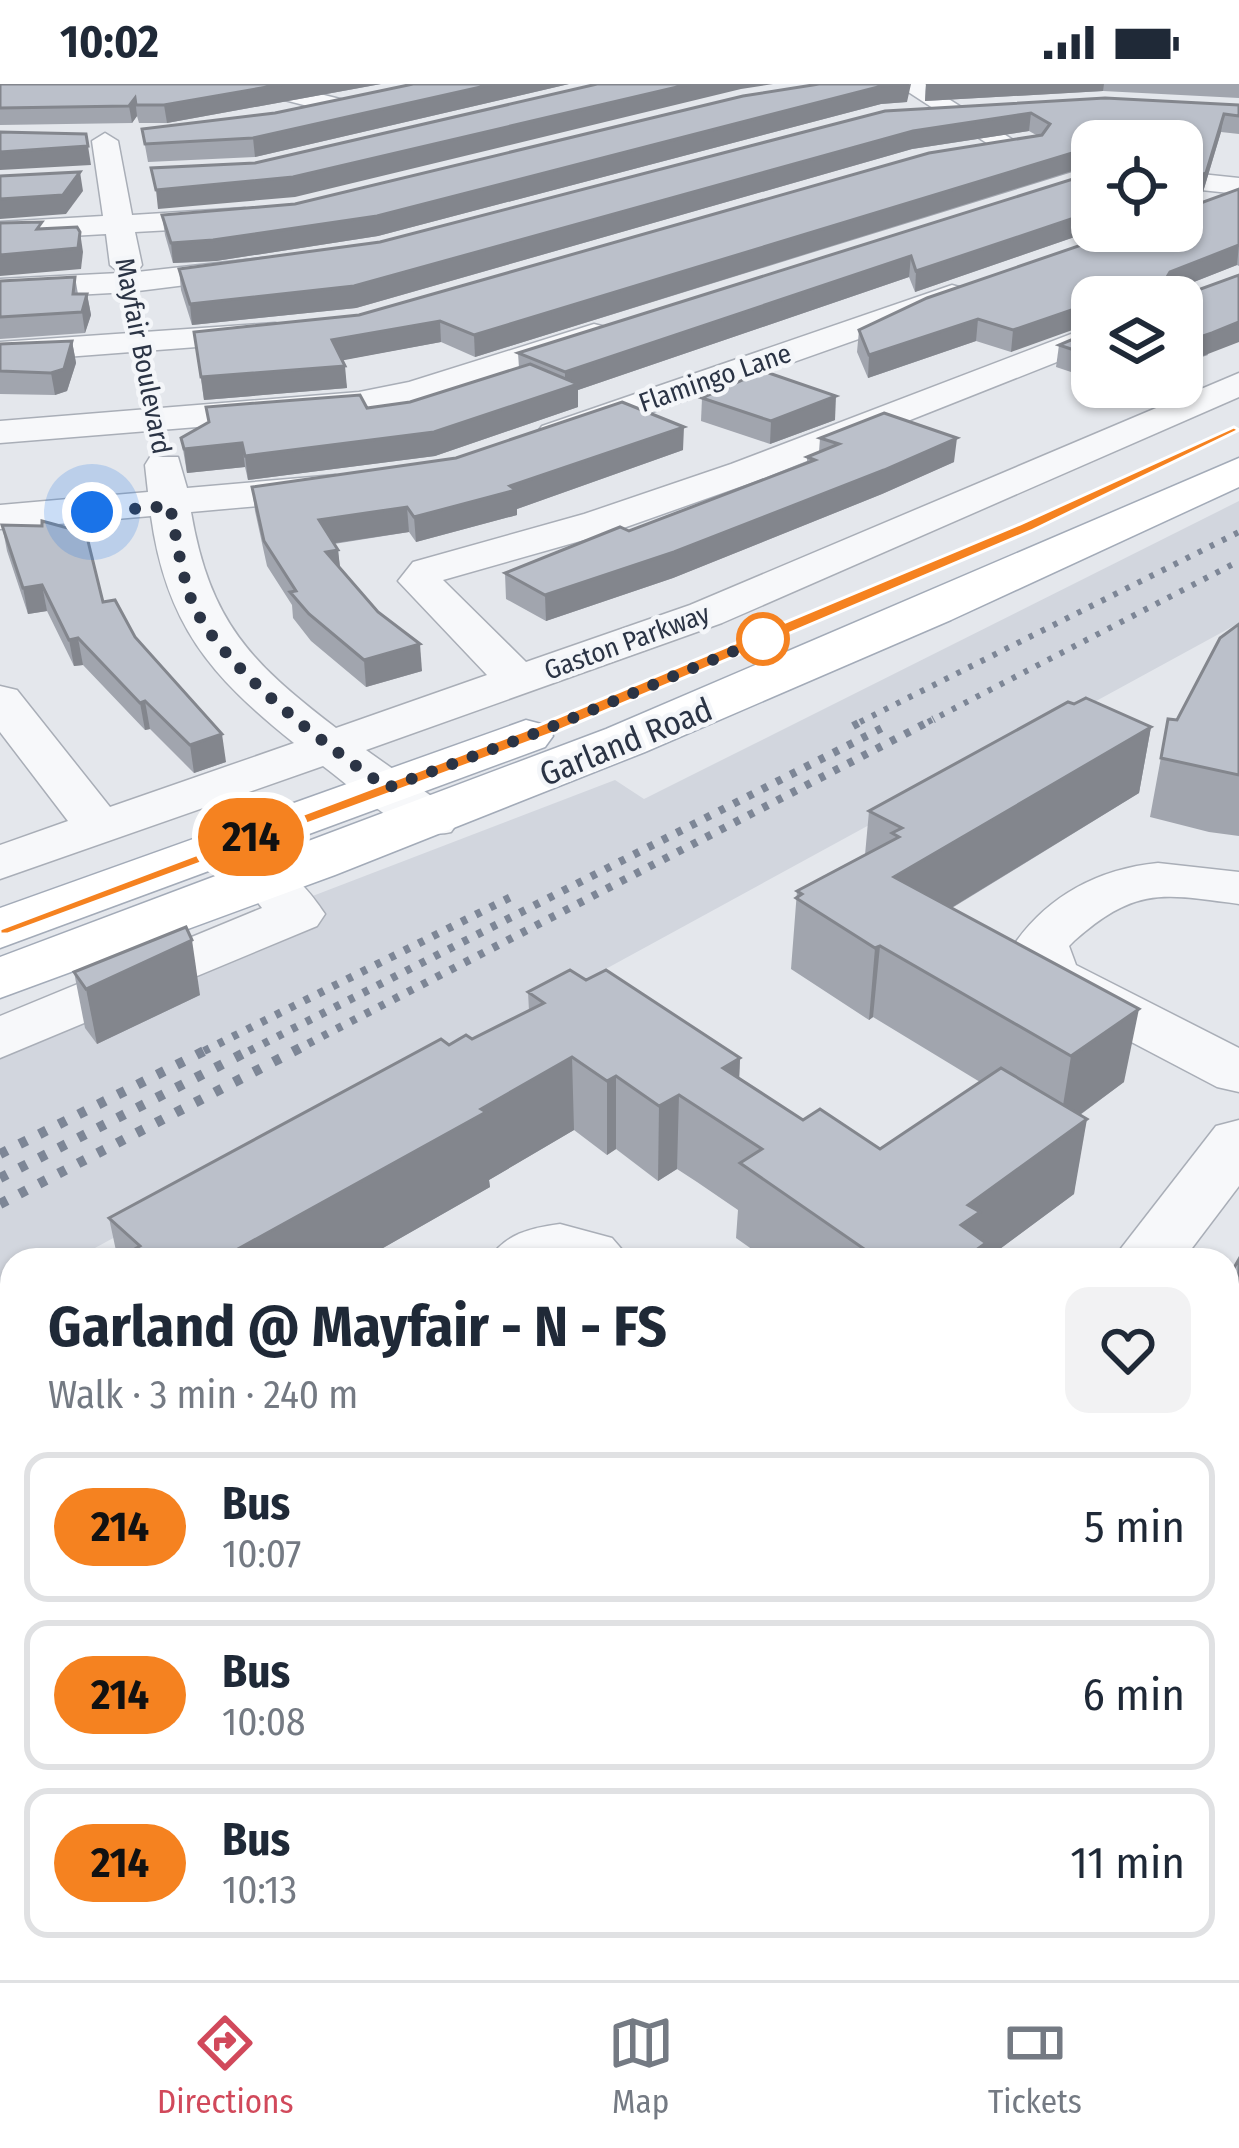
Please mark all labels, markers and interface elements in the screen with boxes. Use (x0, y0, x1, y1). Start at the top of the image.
text: 10:02 (60, 15, 159, 69)
map controls (1071, 120, 1203, 408)
button: locate (1071, 120, 1203, 252)
street label: Mayfair Boulevard (108, 255, 178, 457)
button: layers (1071, 276, 1203, 408)
street label: Flamingo Lane (635, 337, 795, 419)
your location (62, 482, 122, 542)
street label: Gaston Parkway (540, 597, 714, 687)
unlabelled marker (738, 614, 788, 664)
street label: Garland Road (534, 689, 718, 795)
line badge: 214 (182, 798, 320, 876)
text: 214 (222, 812, 280, 862)
button: heart (1065, 1287, 1191, 1413)
text: Garland @ Mayfair - N - FS (48, 1293, 667, 1361)
text: Walk · 3 min · 240 m (48, 1372, 358, 1418)
text: Bus (222, 1477, 290, 1531)
text: 5 min (1084, 1500, 1185, 1554)
text: 214 (91, 1502, 149, 1552)
text: 10:07 (222, 1531, 301, 1577)
text: Bus (222, 1645, 290, 1699)
text: 6 min (1082, 1668, 1185, 1722)
text: 214 (91, 1670, 149, 1720)
text: 10:08 (222, 1699, 306, 1745)
text: Bus (222, 1813, 290, 1867)
text: 11 min (1070, 1836, 1185, 1890)
text: 214 (91, 1838, 149, 1888)
text: 10:13 (222, 1867, 297, 1913)
tab: Directions (157, 2010, 294, 2122)
tab: Map (608, 2010, 674, 2122)
tab: Tickets (988, 2010, 1082, 2122)

